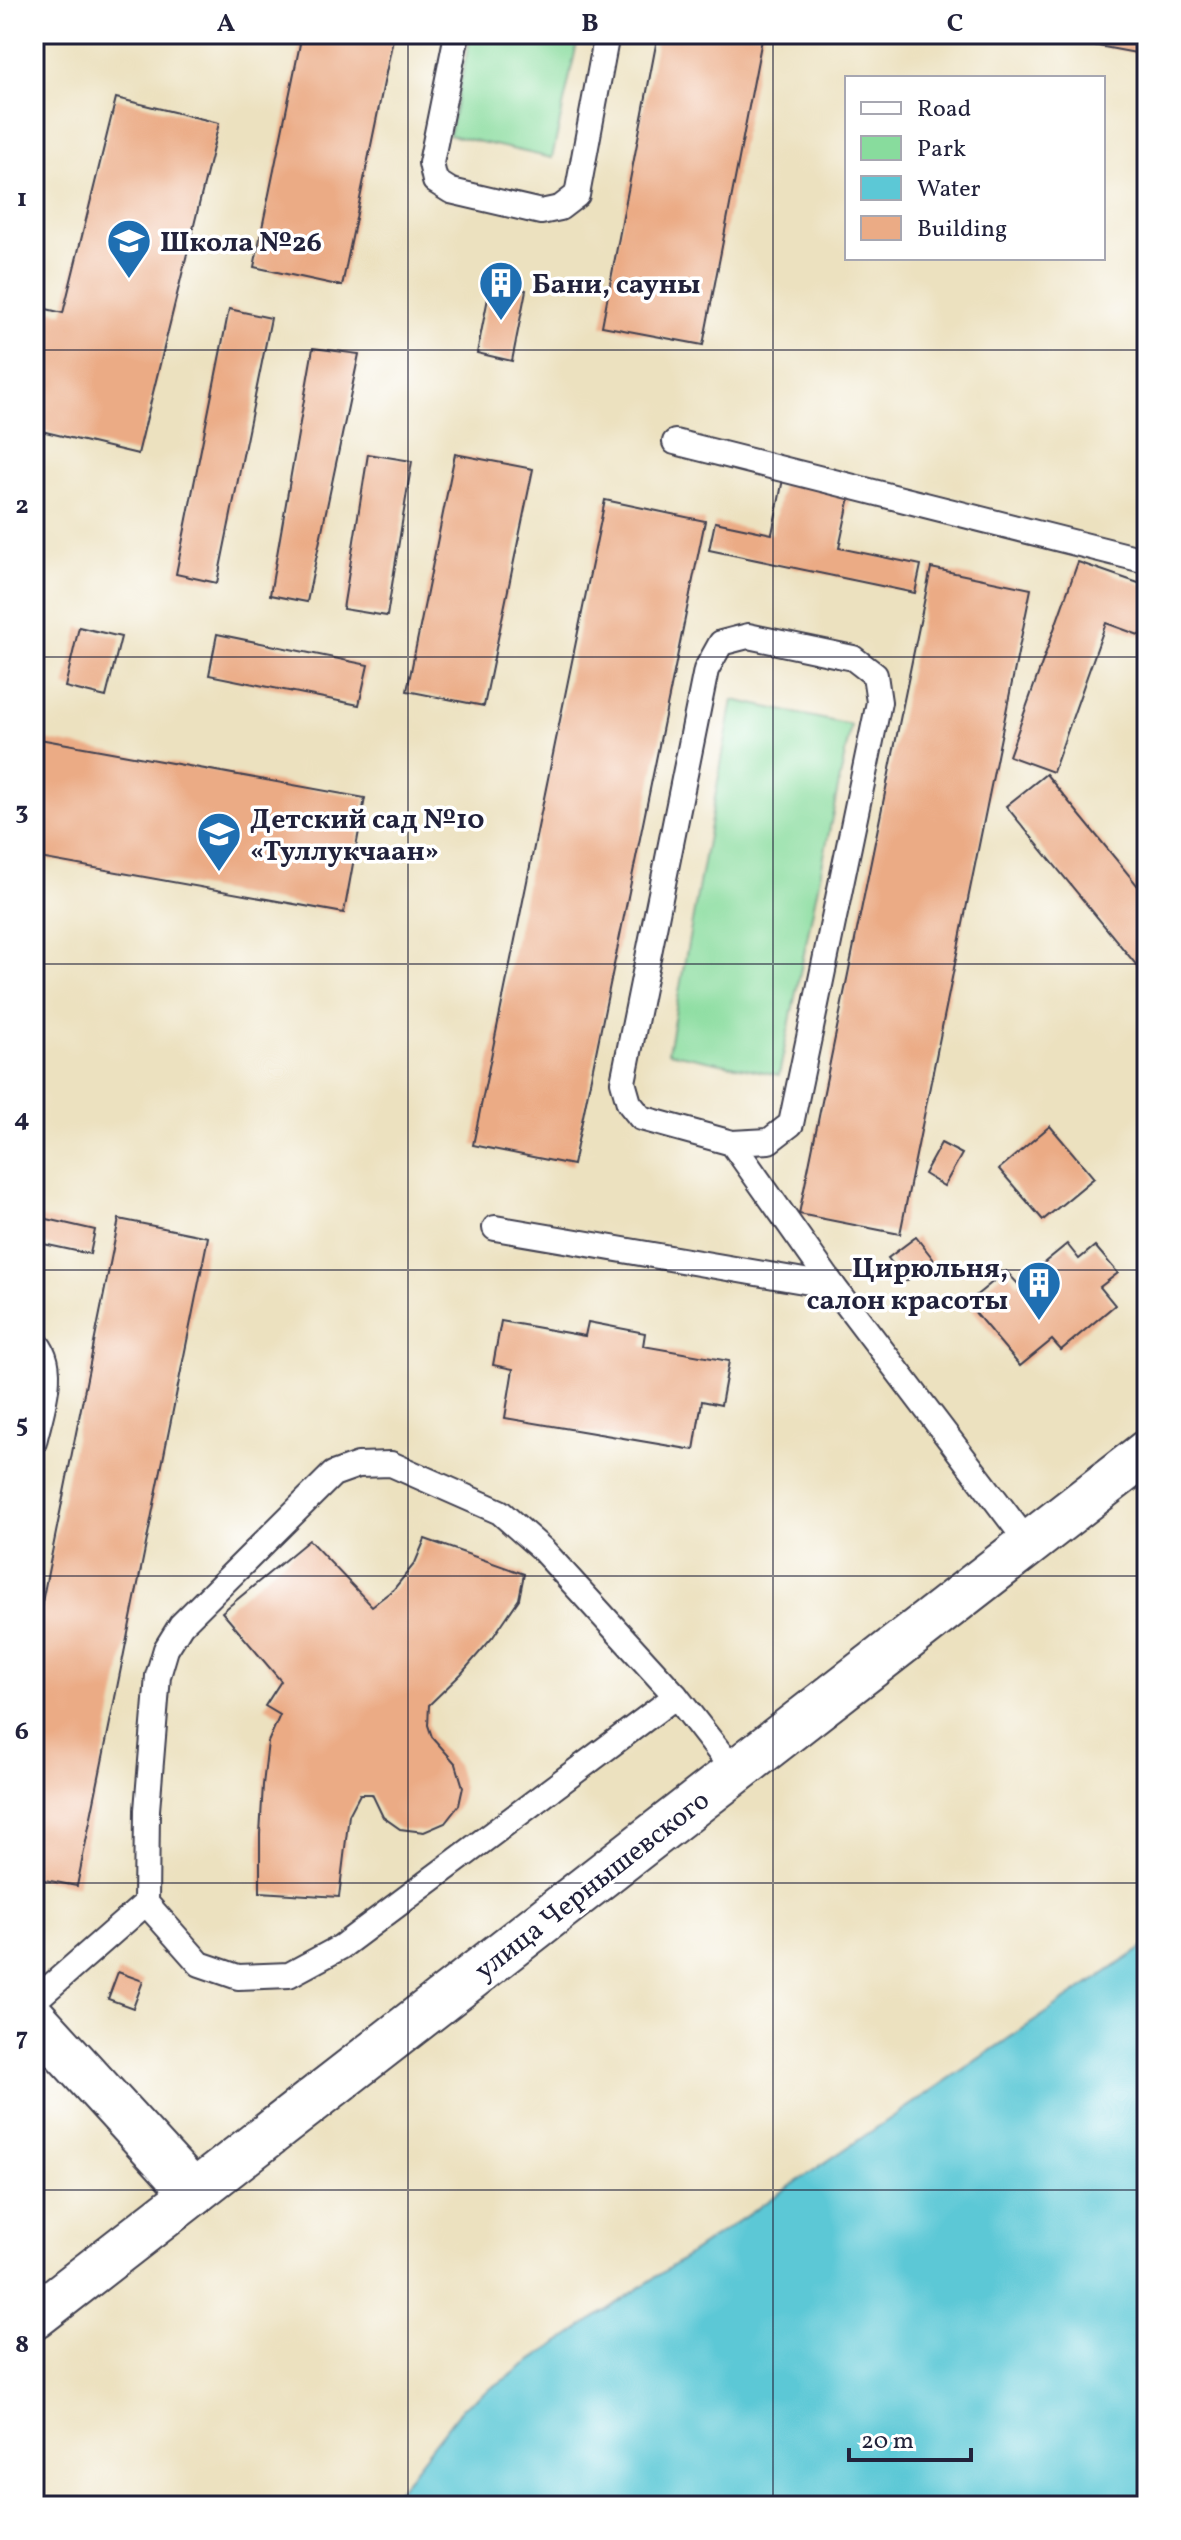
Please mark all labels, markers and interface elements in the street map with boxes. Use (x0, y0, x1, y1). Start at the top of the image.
text: A (217, 6, 236, 42)
text: B (581, 6, 599, 42)
text: C (947, 6, 963, 42)
legend (845, 76, 1105, 260)
text: Road (917, 93, 971, 127)
text: Park (917, 133, 966, 167)
text: Water (917, 173, 981, 207)
text: 1 (17, 181, 27, 217)
text: Building (917, 213, 1007, 247)
school or university icon: Школа №26 (105, 217, 153, 280)
place label: Школа №26 (160, 224, 322, 263)
building icon: Бани, сауны (477, 259, 525, 322)
place label: Бани, сауны (532, 266, 700, 305)
text: 2 (15, 488, 29, 524)
text: 3 (15, 794, 29, 830)
place label: Детский сад №10 «Туллукчаан» (250, 801, 485, 872)
school or university icon: Детский сад №10 «Туллукчаан» (195, 810, 243, 873)
text: 4 (14, 1101, 30, 1137)
place label: Цирюльня, салон красоты (806, 1250, 1008, 1321)
building icon: Цирюльня, салон красоты (1015, 1259, 1063, 1322)
text: 5 (16, 1407, 28, 1443)
text: 6 (15, 1714, 29, 1750)
street label: улица Чернышевского (467, 1782, 718, 1990)
text: 7 (16, 2020, 28, 2056)
text: 8 (15, 2327, 29, 2363)
scale bar (849, 2412, 971, 2462)
text: 20 m (861, 2425, 914, 2459)

